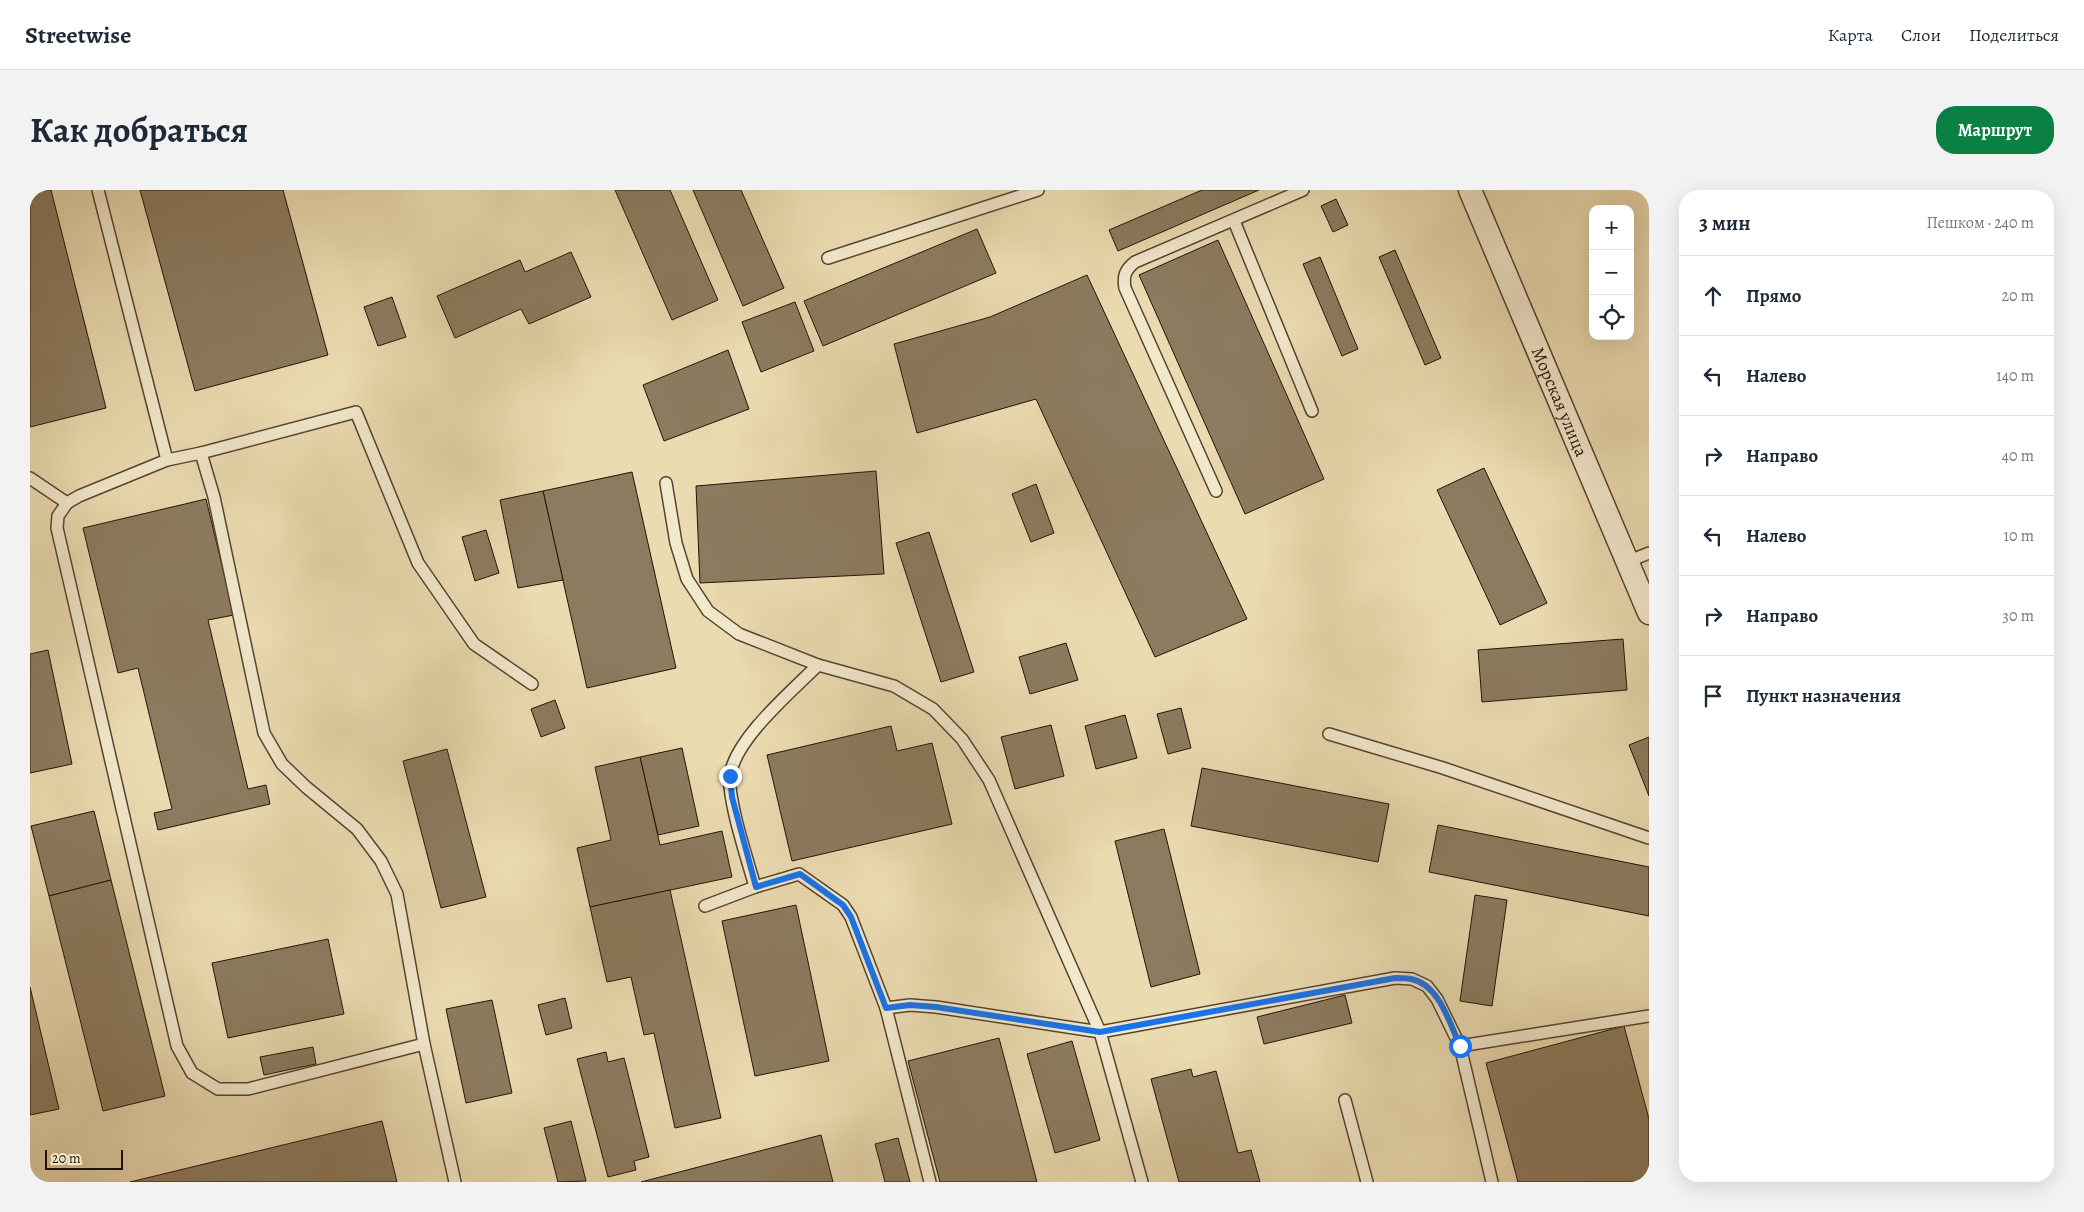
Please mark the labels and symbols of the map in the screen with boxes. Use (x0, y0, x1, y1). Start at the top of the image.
street label: Морская улица (1526, 343, 1594, 461)
route end (719, 765, 742, 788)
route start (1449, 1035, 1472, 1058)
scale bar (45, 1147, 122, 1170)

